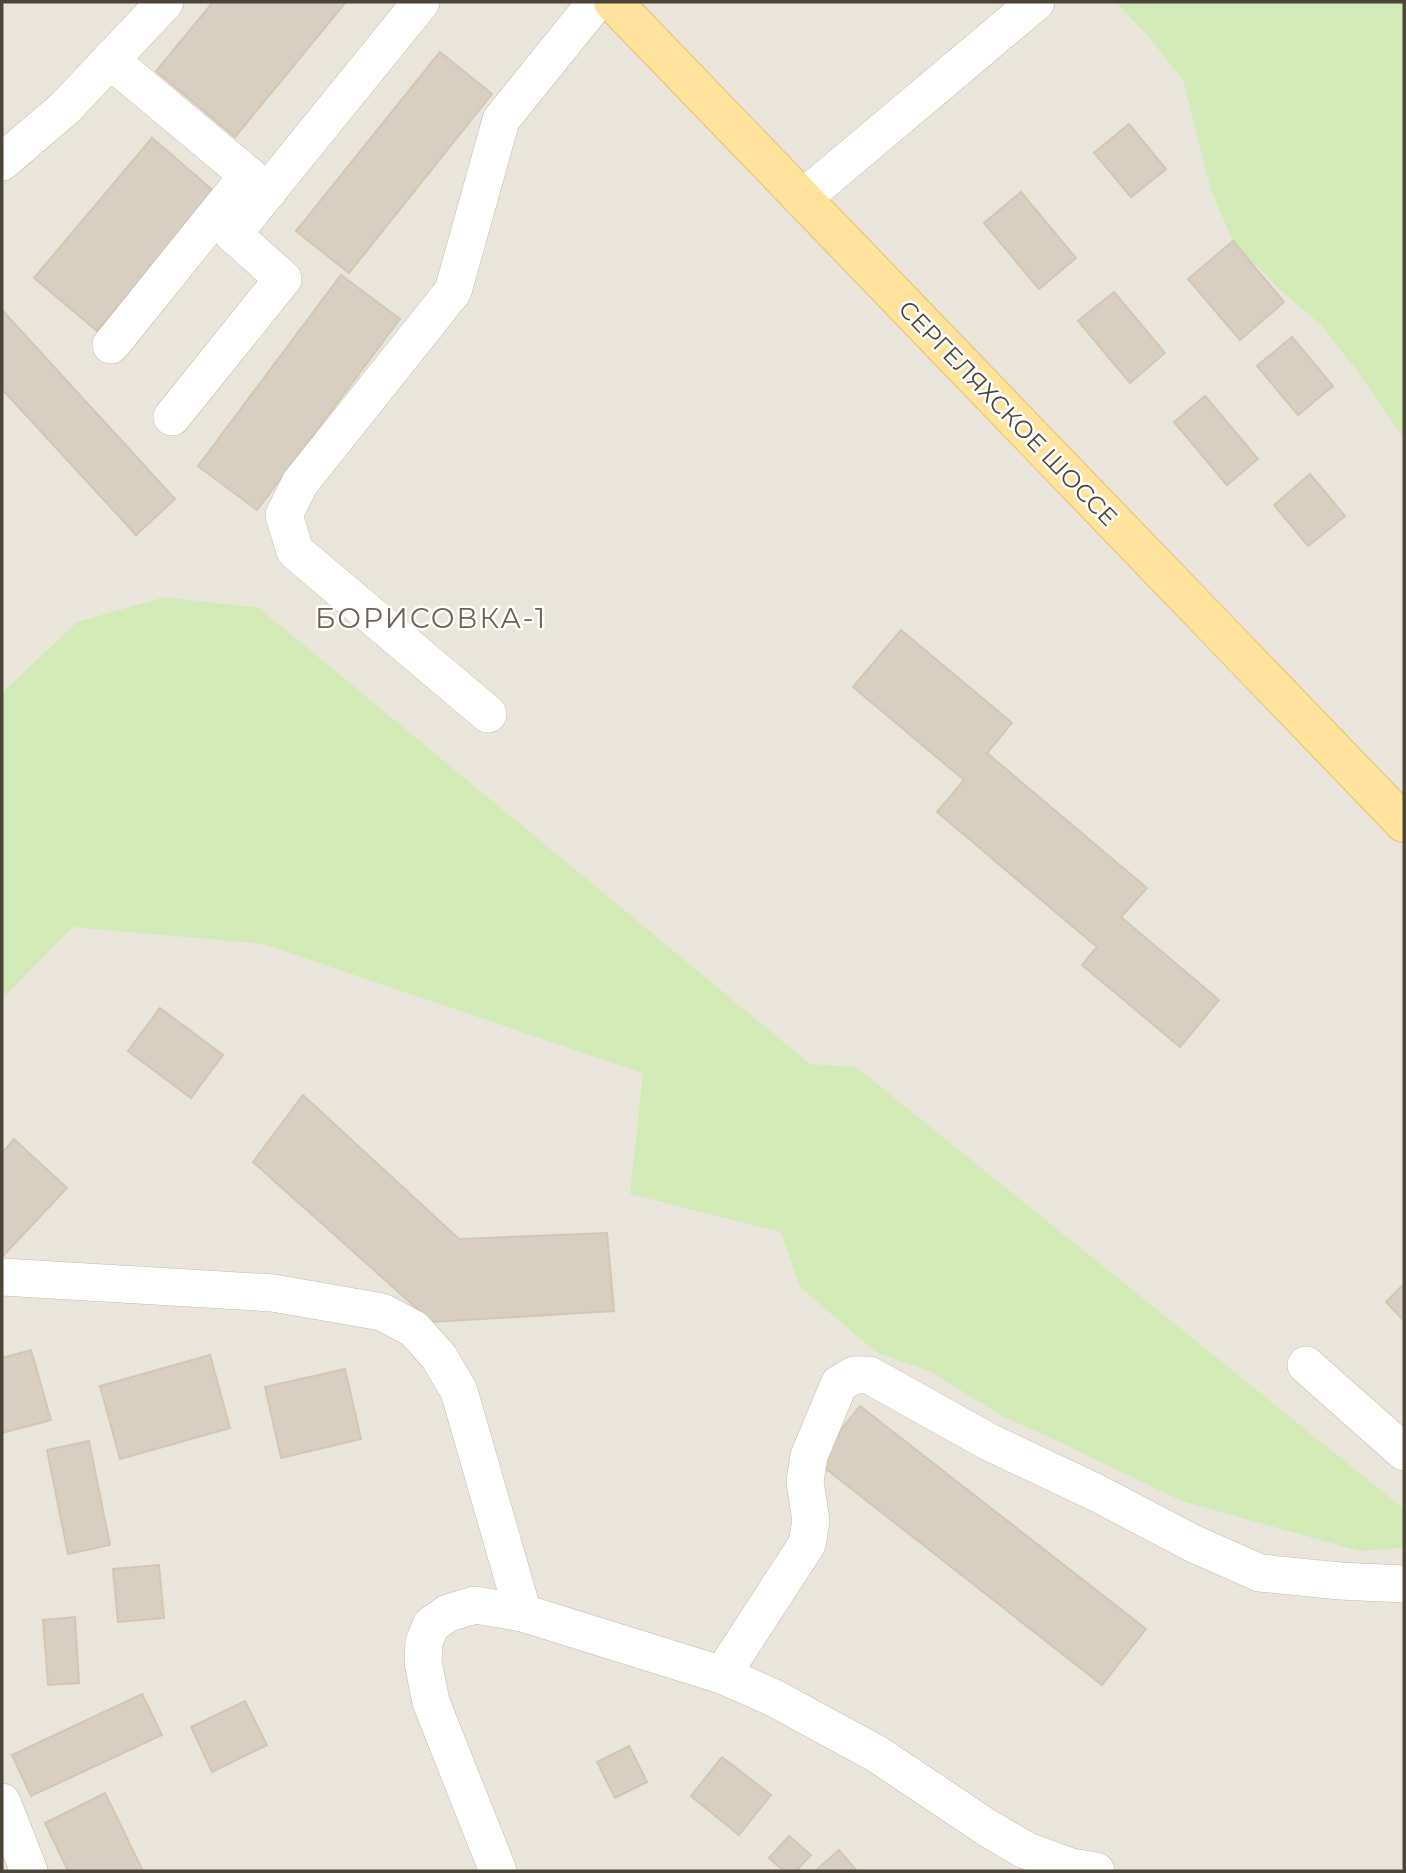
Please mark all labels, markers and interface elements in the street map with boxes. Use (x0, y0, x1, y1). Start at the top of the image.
street label: СЕРГЕЛЯХСКОЕ ШОССЕ (893, 294, 1123, 532)
district label: БОРИСОВКА-1 (315, 601, 547, 635)

